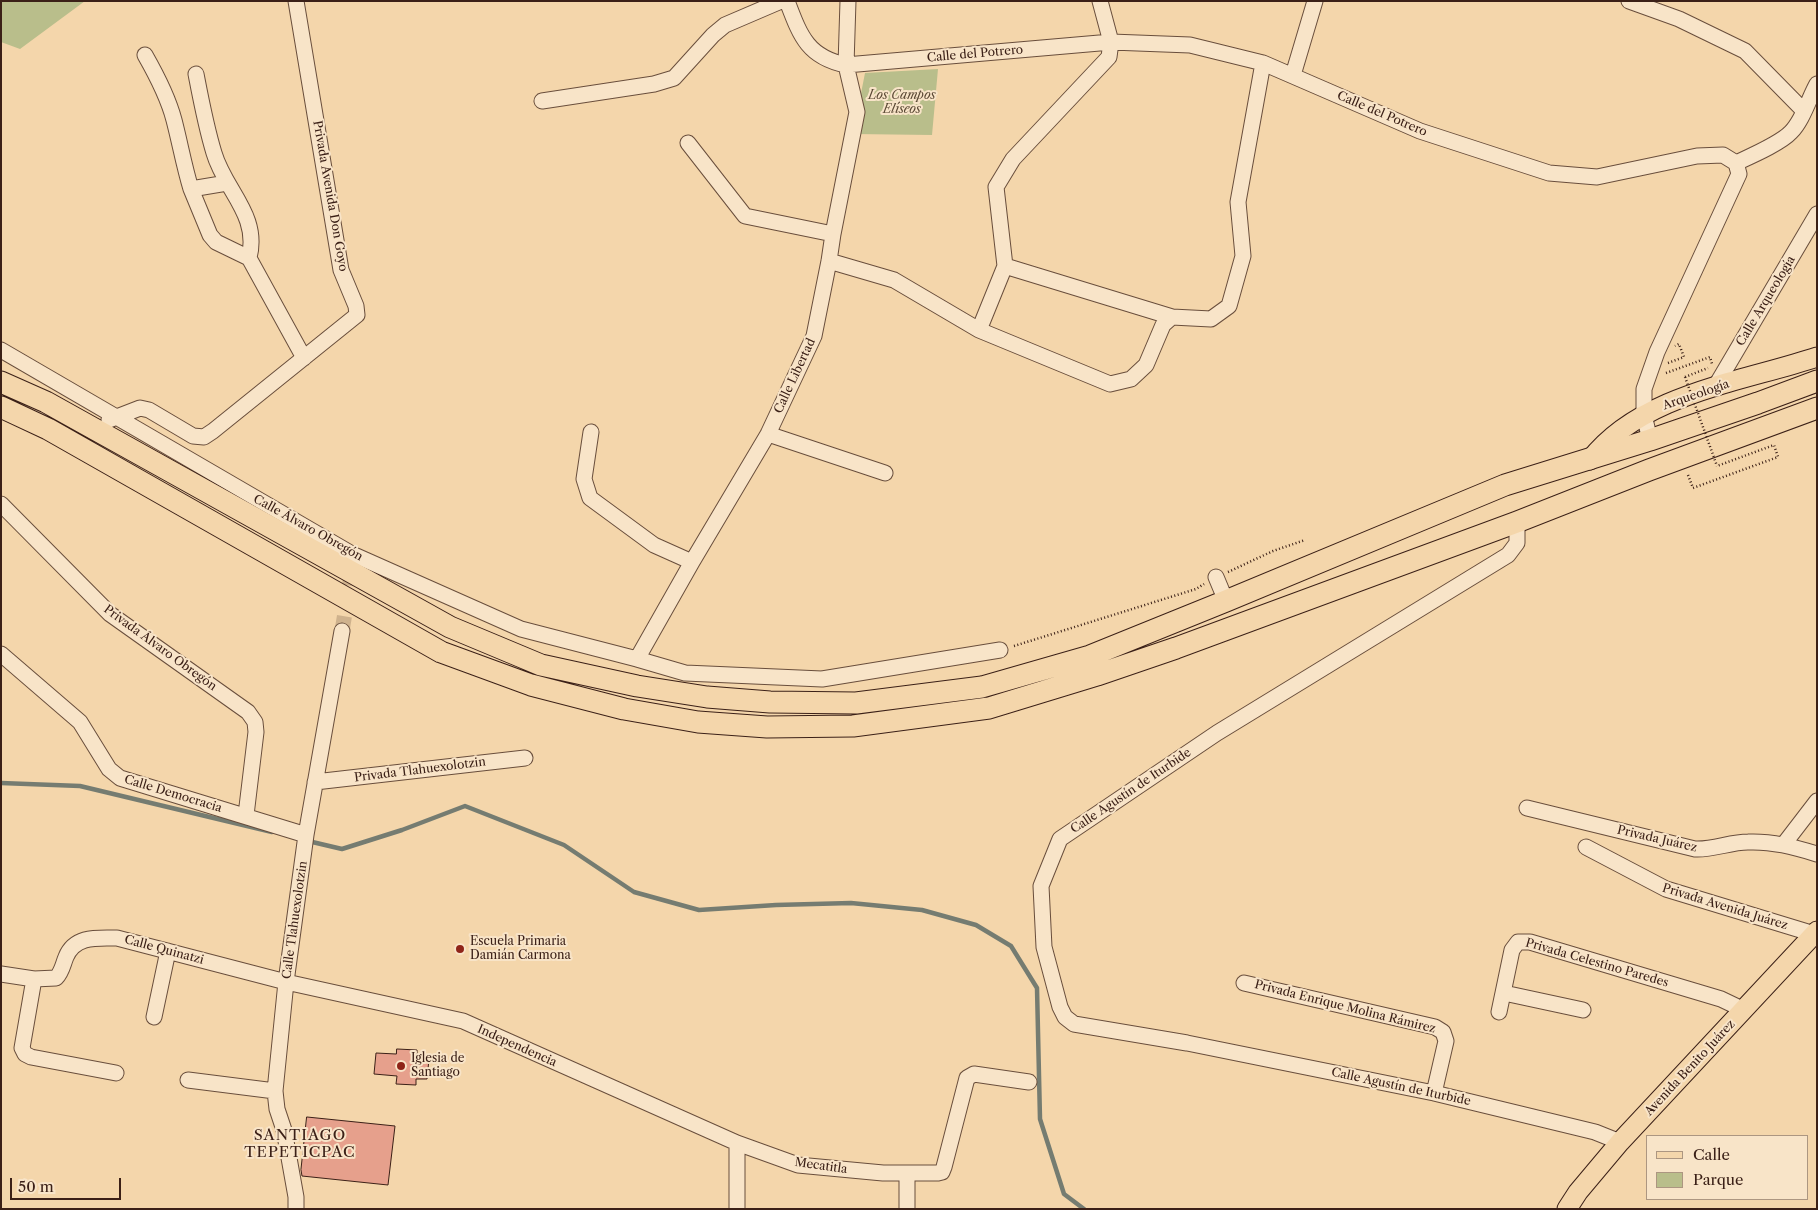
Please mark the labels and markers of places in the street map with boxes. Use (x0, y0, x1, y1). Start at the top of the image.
place label: Escuela Primaria Damián Carmona (470, 935, 571, 963)
marker: Escuela Primaria Damián Carmona (454, 943, 466, 955)
place label: Iglesia de Santiago (411, 1052, 464, 1080)
marker: Iglesia de Santiago (395, 1060, 407, 1072)

